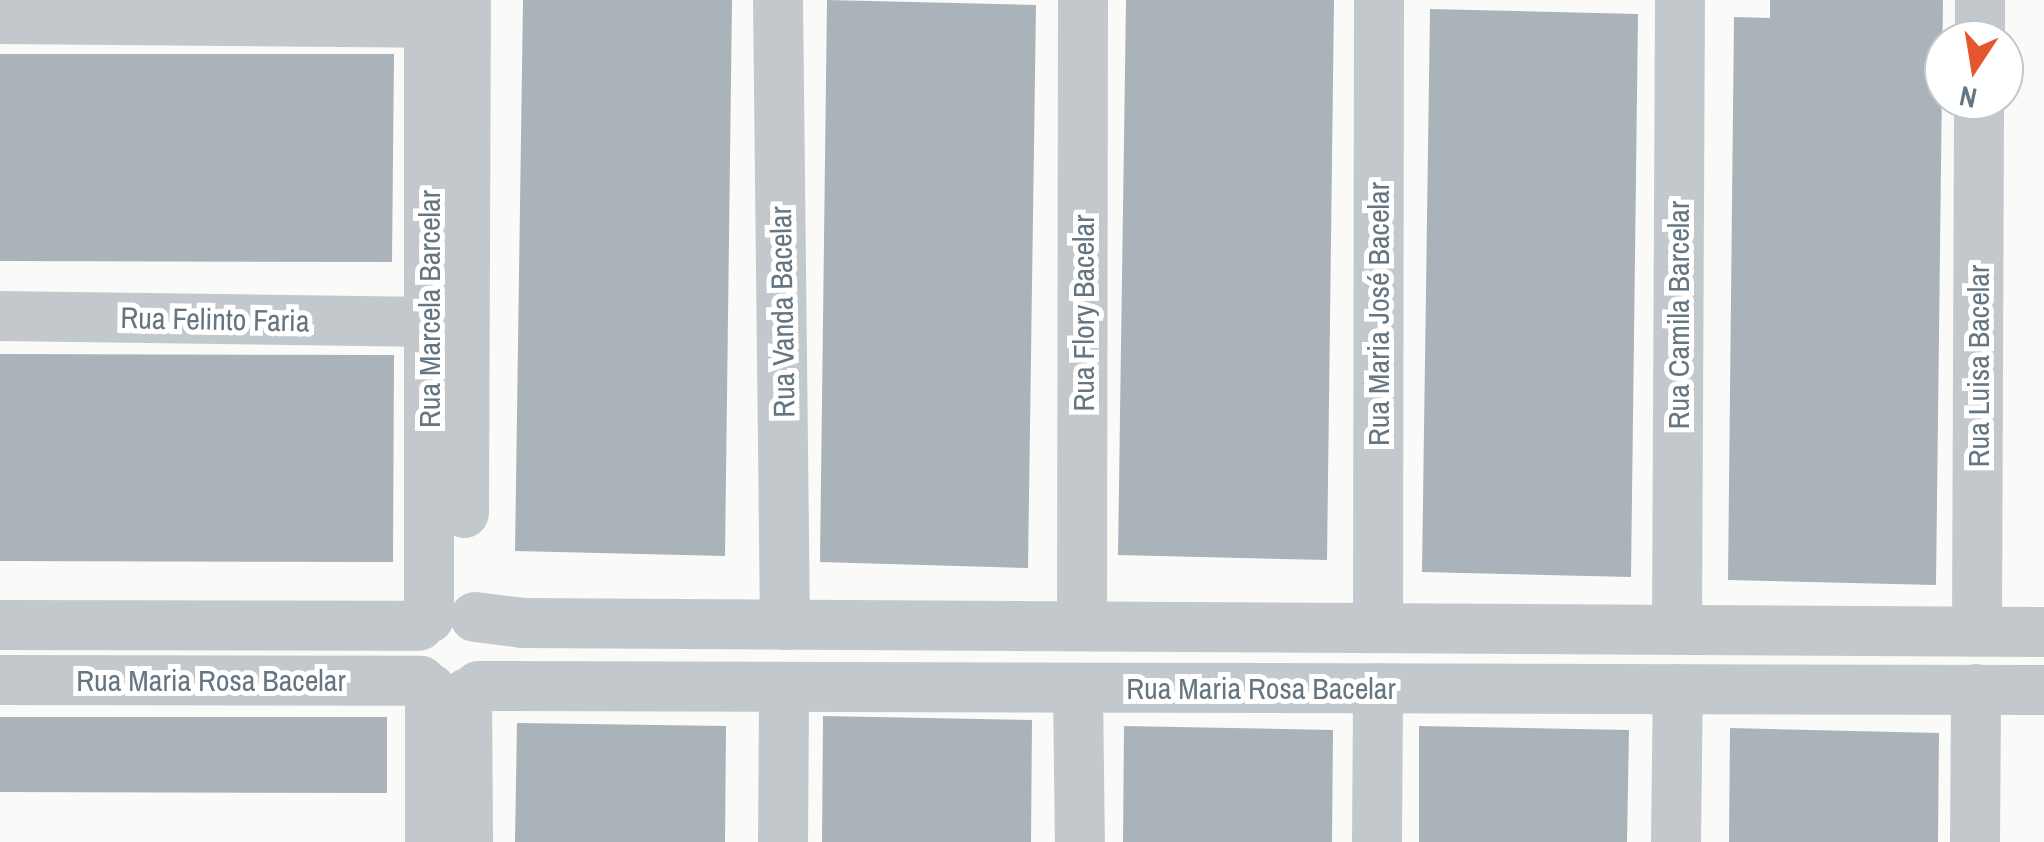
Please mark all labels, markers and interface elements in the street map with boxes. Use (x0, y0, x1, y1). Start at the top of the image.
north arrow (1924, 20, 2024, 120)
text: N (1956, 77, 1980, 118)
street label: Rua Maria José Bacelar (1360, 182, 1396, 446)
street label: Rua Marcela Barcelar (411, 190, 447, 428)
street label: Rua Camila Barcelar (1660, 201, 1696, 429)
street label: Rua Vanda Bacelar (762, 206, 802, 418)
street label: Rua Flory Bacelar (1065, 215, 1101, 411)
street label: Rua Luisa Bacelar (1960, 265, 1996, 467)
street label: Rua Felinto Faria (120, 299, 310, 339)
street label: Rua Maria Rosa Bacelar (76, 662, 346, 698)
street label: Rua Maria Rosa Bacelar (1126, 670, 1396, 706)

